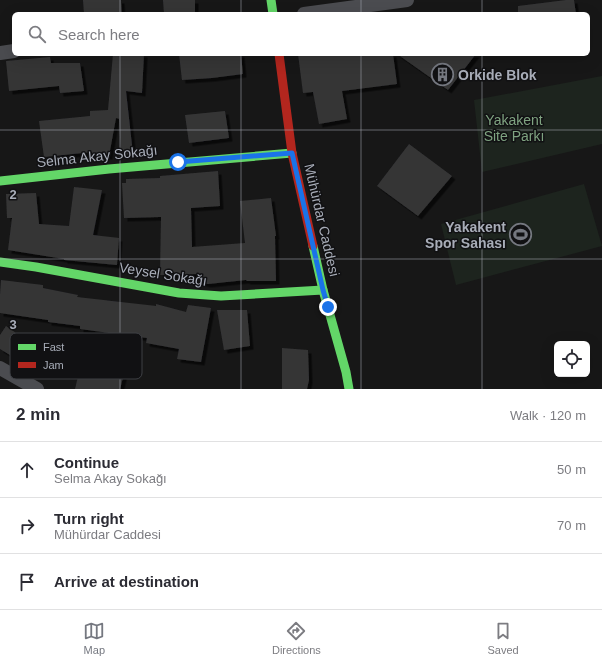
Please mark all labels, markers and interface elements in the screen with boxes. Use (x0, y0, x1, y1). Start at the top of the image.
search box (12, 12, 590, 56)
icon: search (26, 23, 48, 45)
text: Search here (58, 26, 140, 43)
building icon: Orkide Blok (430, 62, 456, 88)
place label: Orkide Blok (458, 67, 537, 83)
park label: Yakakent Site Parkı (484, 112, 544, 144)
street label: Selma Akay Sokağı (36, 142, 158, 170)
route start (169, 153, 187, 171)
street label: Mühürdar Caddesi (301, 162, 343, 278)
text: 2 (9, 187, 17, 202)
place label: Yakakent Spor Sahası (425, 219, 506, 251)
sports icon: Yakakent Spor Sahası (508, 222, 534, 248)
street label: Veysel Sokağı (118, 259, 208, 289)
route end (319, 298, 337, 316)
text: 3 (9, 317, 17, 332)
legend (10, 333, 142, 379)
text: Fast (43, 341, 64, 353)
map controls (554, 341, 590, 377)
button: locate (554, 341, 590, 377)
text: Jam (43, 359, 64, 371)
text: 2 min (16, 405, 60, 424)
text: Walk · 120 m (510, 408, 586, 423)
text: Continue (54, 454, 119, 471)
icon: ahead (16, 459, 38, 481)
text: 50 m (557, 462, 586, 477)
text: Selma Akay Sokağı (54, 471, 167, 486)
text: Turn right (54, 510, 124, 527)
icon: right (16, 515, 38, 537)
text: 70 m (557, 518, 586, 533)
text: Mühürdar Caddesi (54, 527, 161, 542)
icon: arrive (16, 571, 38, 593)
text: Arrive at destination (54, 573, 199, 590)
tab: Map (83, 620, 105, 656)
tab: Directions (272, 620, 321, 656)
tab: Saved (487, 620, 519, 656)

